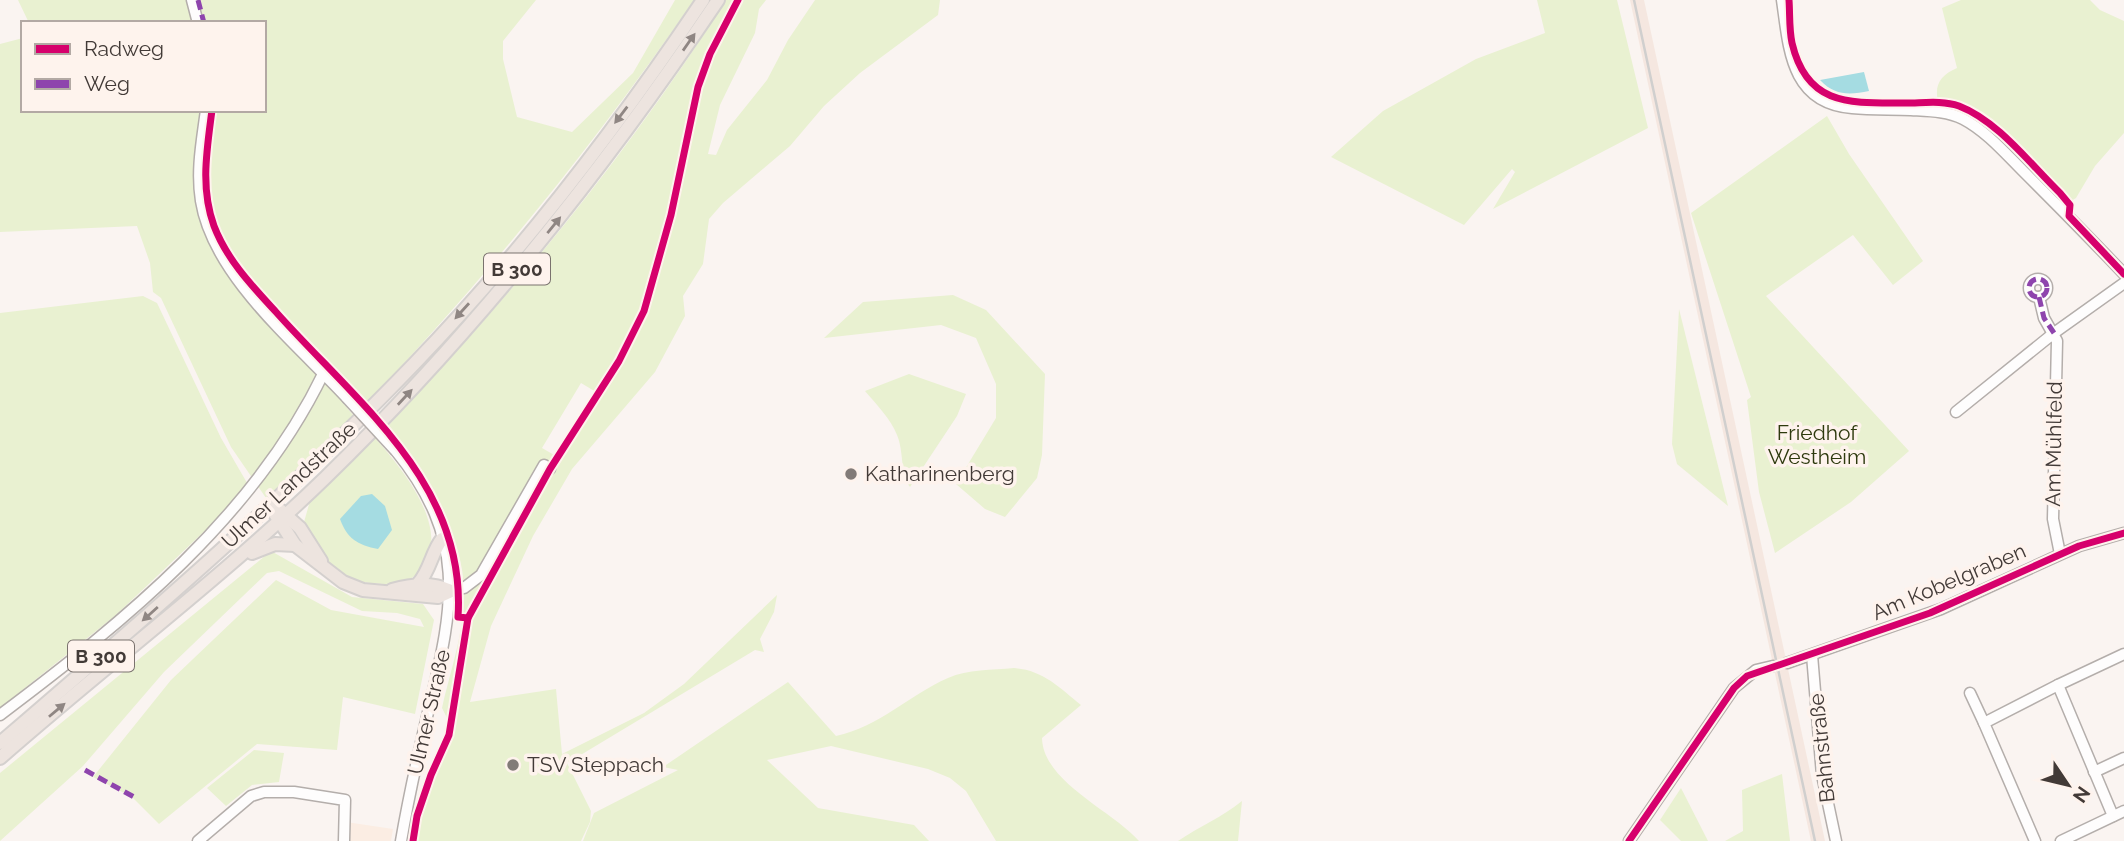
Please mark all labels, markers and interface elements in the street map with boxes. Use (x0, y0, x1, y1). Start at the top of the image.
legend (21, 21, 266, 112)
one-way arrow (682, 33, 696, 51)
text: Radweg (84, 36, 164, 61)
text: Weg (84, 71, 130, 96)
one-way arrow (613, 106, 628, 124)
one-way arrow (546, 216, 561, 234)
road number: B 300 (484, 254, 550, 284)
one-way arrow (454, 302, 470, 320)
street label: Am Mühlfeld (2040, 381, 2067, 507)
one-way arrow (396, 389, 412, 406)
street label: Ulmer Landstraße (216, 416, 361, 553)
park label: Friedhof Westheim (1768, 420, 1866, 469)
place label: Katharinenberg (865, 461, 1015, 486)
marker: Katharinenberg (843, 466, 859, 482)
street label: Am Kobelgraben (1868, 538, 2029, 625)
one-way arrow (141, 606, 158, 621)
road number: B 300 (68, 640, 134, 671)
street label: Ulmer Straße (402, 647, 455, 777)
street label: Bahnstraße (1803, 692, 1840, 804)
one-way arrow (48, 702, 66, 718)
north arrow (2033, 750, 2103, 820)
place label: TSV Steppach (527, 752, 664, 777)
marker: TSV Steppach (505, 757, 521, 773)
text: N (2069, 783, 2095, 807)

